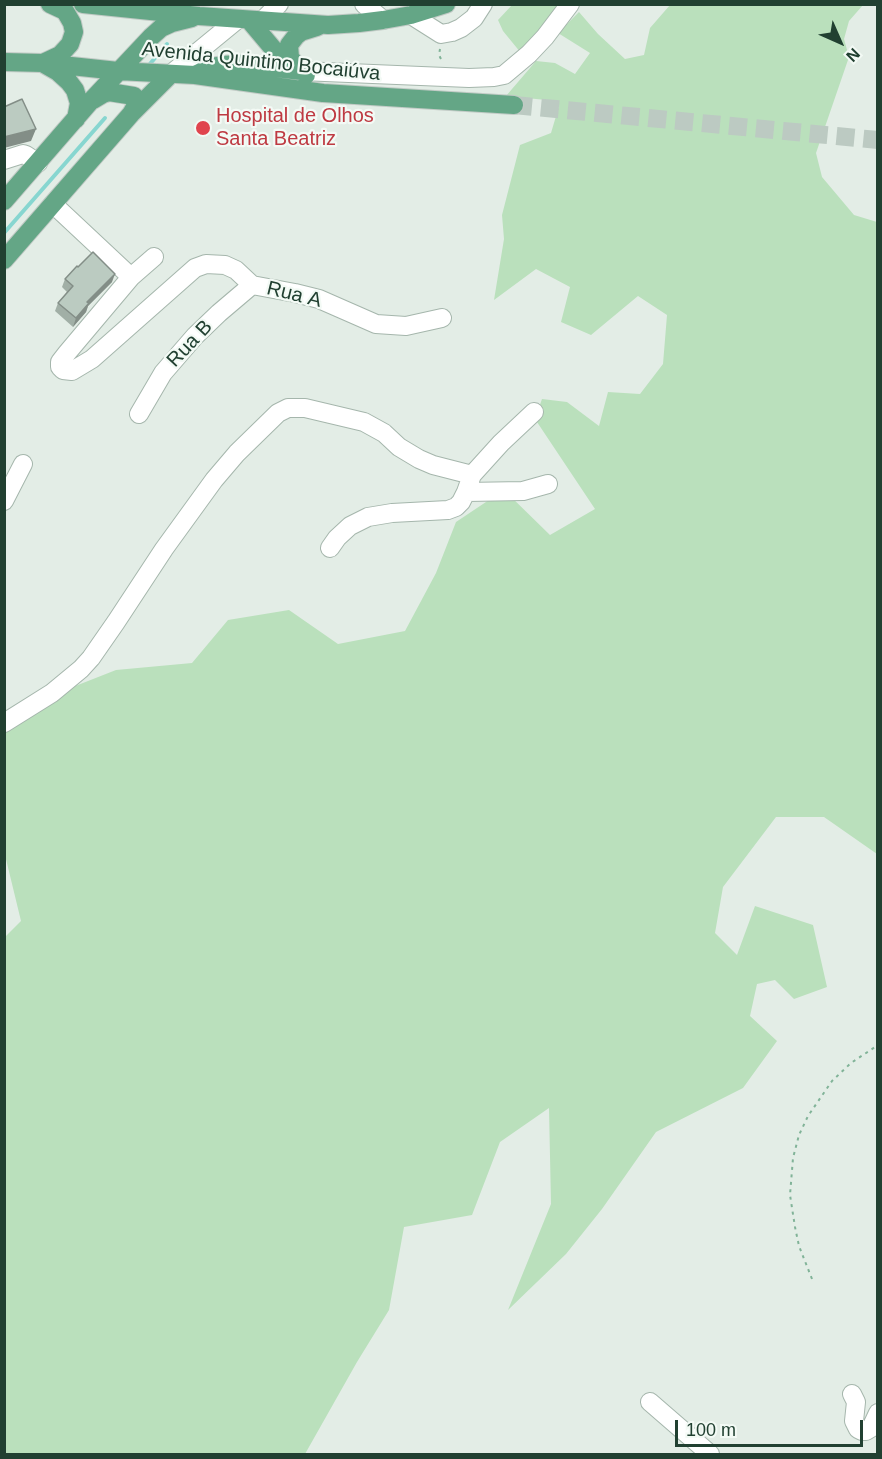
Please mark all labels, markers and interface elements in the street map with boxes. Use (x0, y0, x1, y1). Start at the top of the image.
north arrow (810, 12, 870, 72)
street label: Avenida Quintino Bocaiúva (141, 38, 381, 86)
text: N (843, 45, 863, 65)
place label: Hospital de Olhos Santa Beatriz (216, 104, 374, 151)
marker: Hospital de Olhos Santa Beatriz (194, 119, 212, 137)
street label: Rua A (264, 277, 324, 313)
street label: Rua B (162, 315, 218, 373)
scale bar (678, 1408, 866, 1446)
text: 100 m (686, 1420, 736, 1440)

